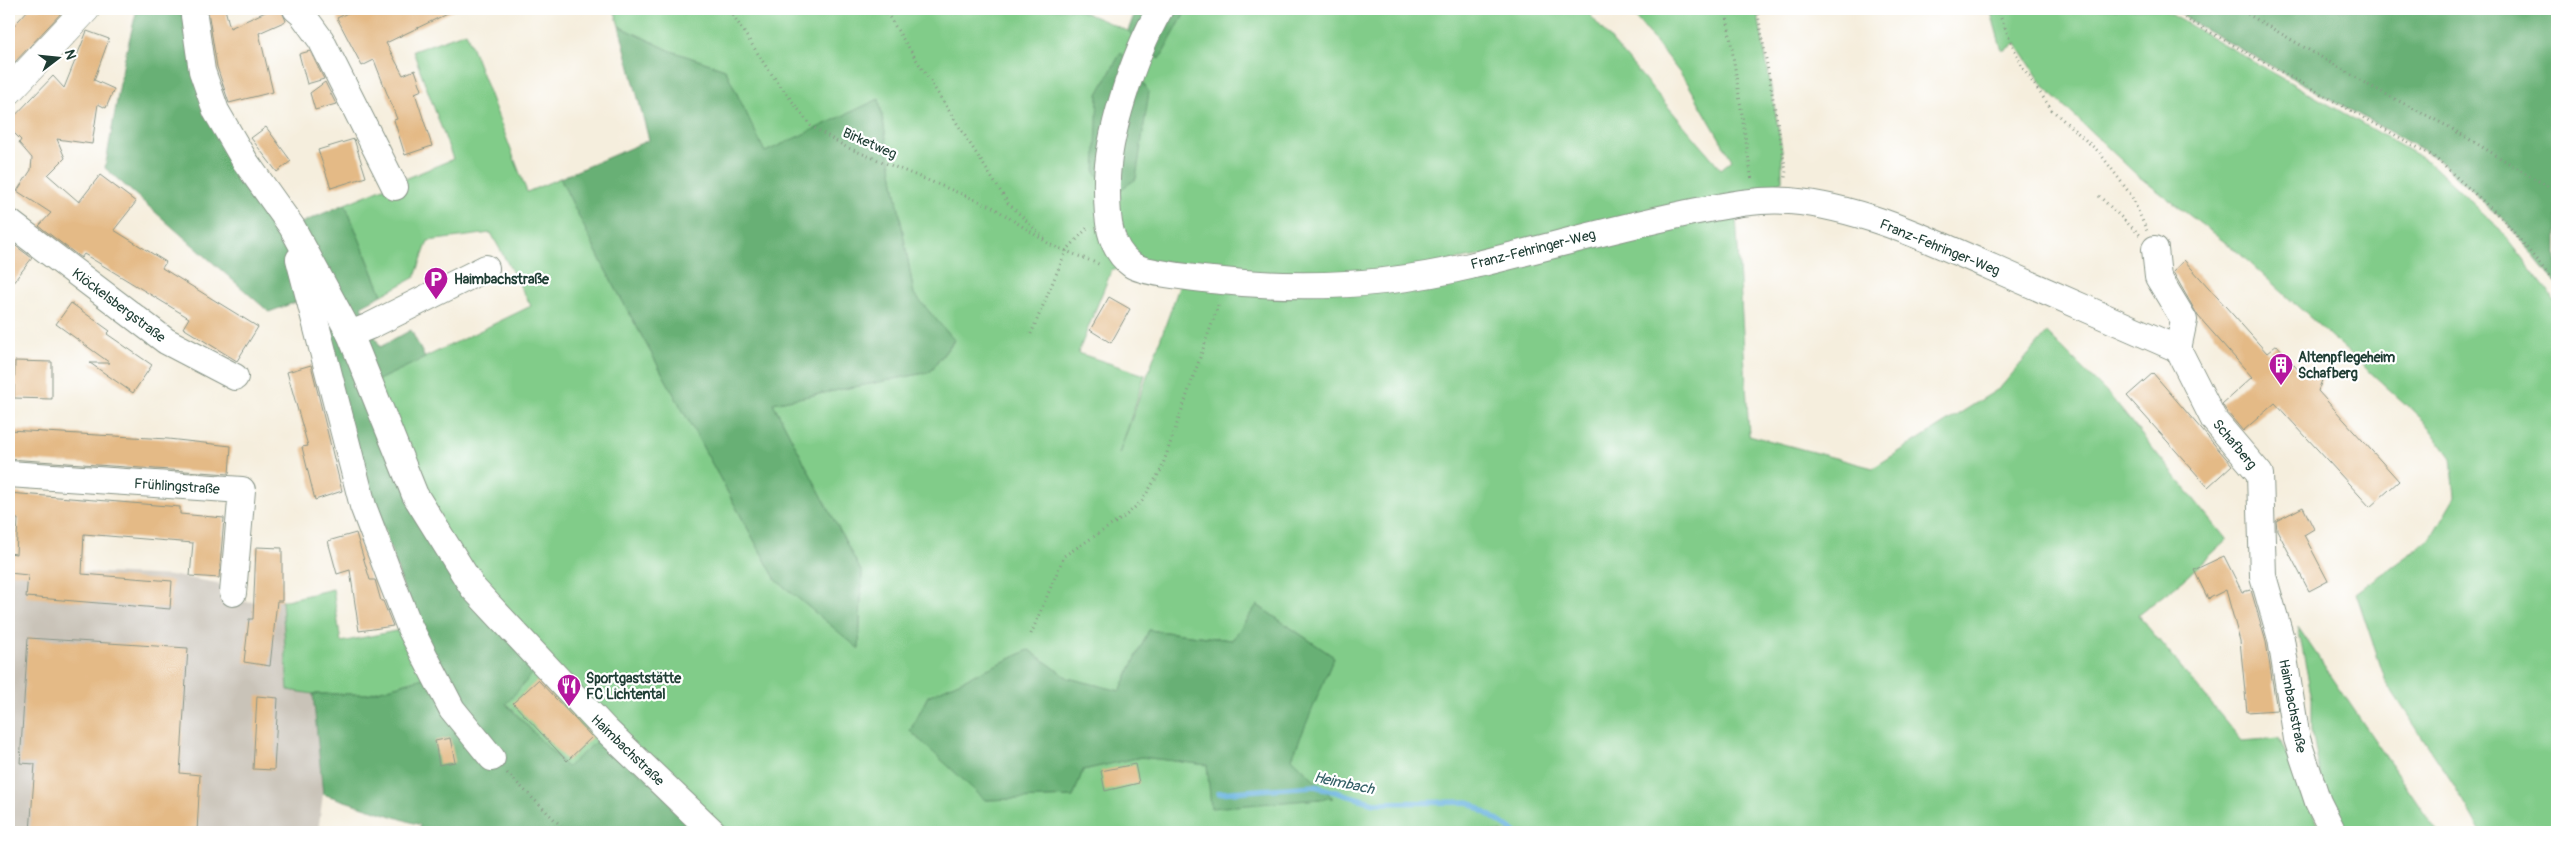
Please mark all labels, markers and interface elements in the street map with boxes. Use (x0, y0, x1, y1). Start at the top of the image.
north arrow (32, 32, 82, 82)
text: N (61, 48, 79, 61)
street label: Birketweg (840, 124, 899, 163)
street label: Franz-Fehringer-Weg (1877, 216, 2002, 279)
street label: Franz-Fehringer-Weg (1469, 226, 1597, 273)
street label: Klöckelsbergstraße (69, 265, 169, 346)
parking icon: Haimbachstraße (423, 266, 449, 300)
place label: Haimbachstraße (454, 271, 550, 288)
place label: Altenpflegeheim Schafberg (2298, 349, 2396, 382)
building icon: Altenpflegeheim Schafberg (2268, 352, 2294, 386)
street label: Schafberg (2209, 416, 2260, 473)
street label: Frühlingstraße (134, 475, 220, 498)
street label: Haimbachstraße (2275, 658, 2310, 754)
place label: Sportgaststätte FC Lichtental (586, 670, 682, 703)
restaurant icon: Sportgaststätte FC Lichtental (556, 673, 582, 707)
street label: Haimbachstraße (588, 711, 668, 790)
water label: Heimbach (1312, 768, 1377, 799)

